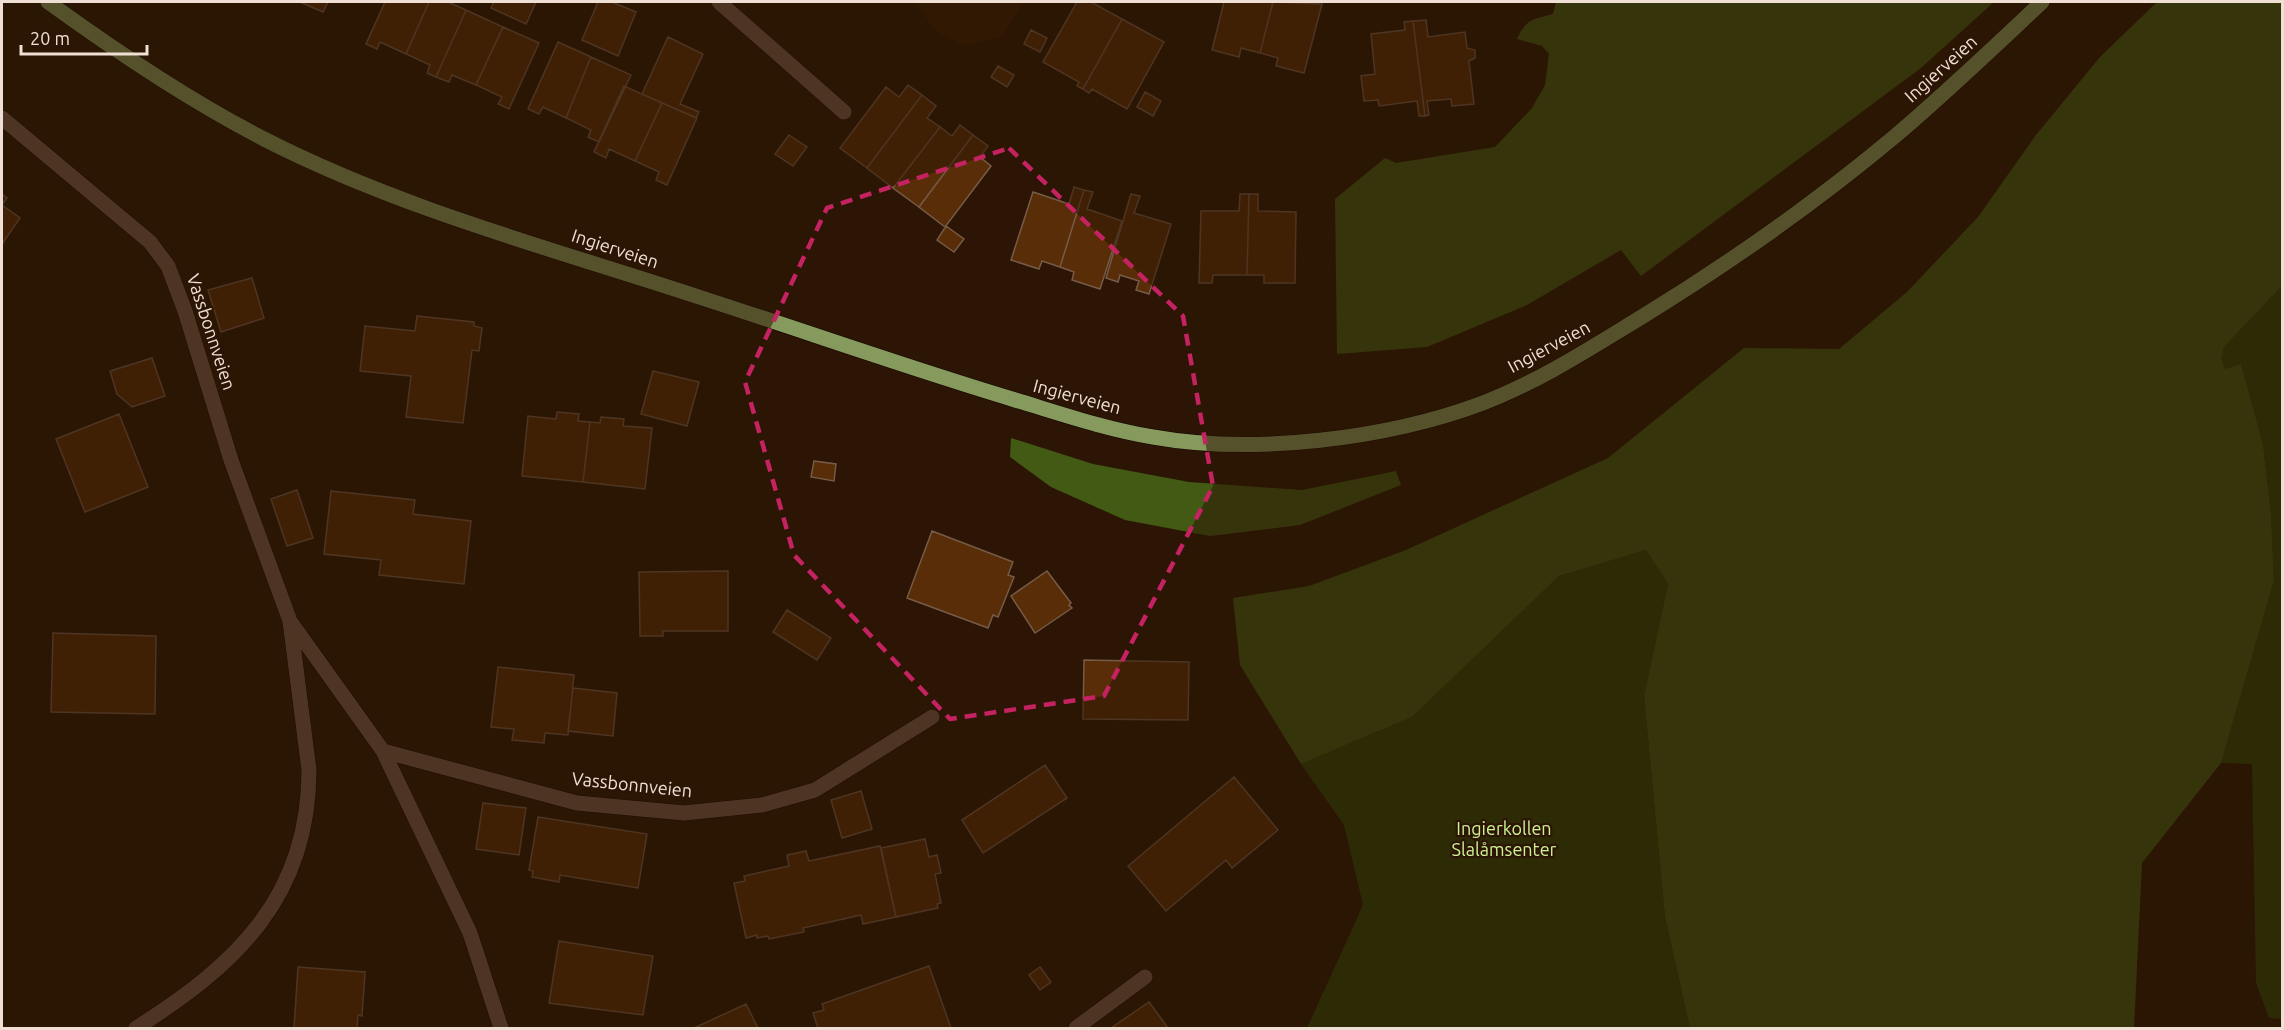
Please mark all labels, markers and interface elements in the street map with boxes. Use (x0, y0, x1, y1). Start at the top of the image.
scale bar (21, 18, 147, 56)
text: 20 m (30, 28, 70, 48)
street label: Ingierveien (1900, 31, 1980, 106)
street label: Ingierveien (569, 225, 661, 271)
street label: Vassbonnveien (184, 271, 240, 392)
street label: Ingierveien (1504, 316, 1593, 376)
street label: Ingierveien (1031, 375, 1123, 417)
street label: Vassbonnveien (571, 768, 693, 800)
park label: Ingierkollen Slalåmsenter (1452, 818, 1557, 859)

